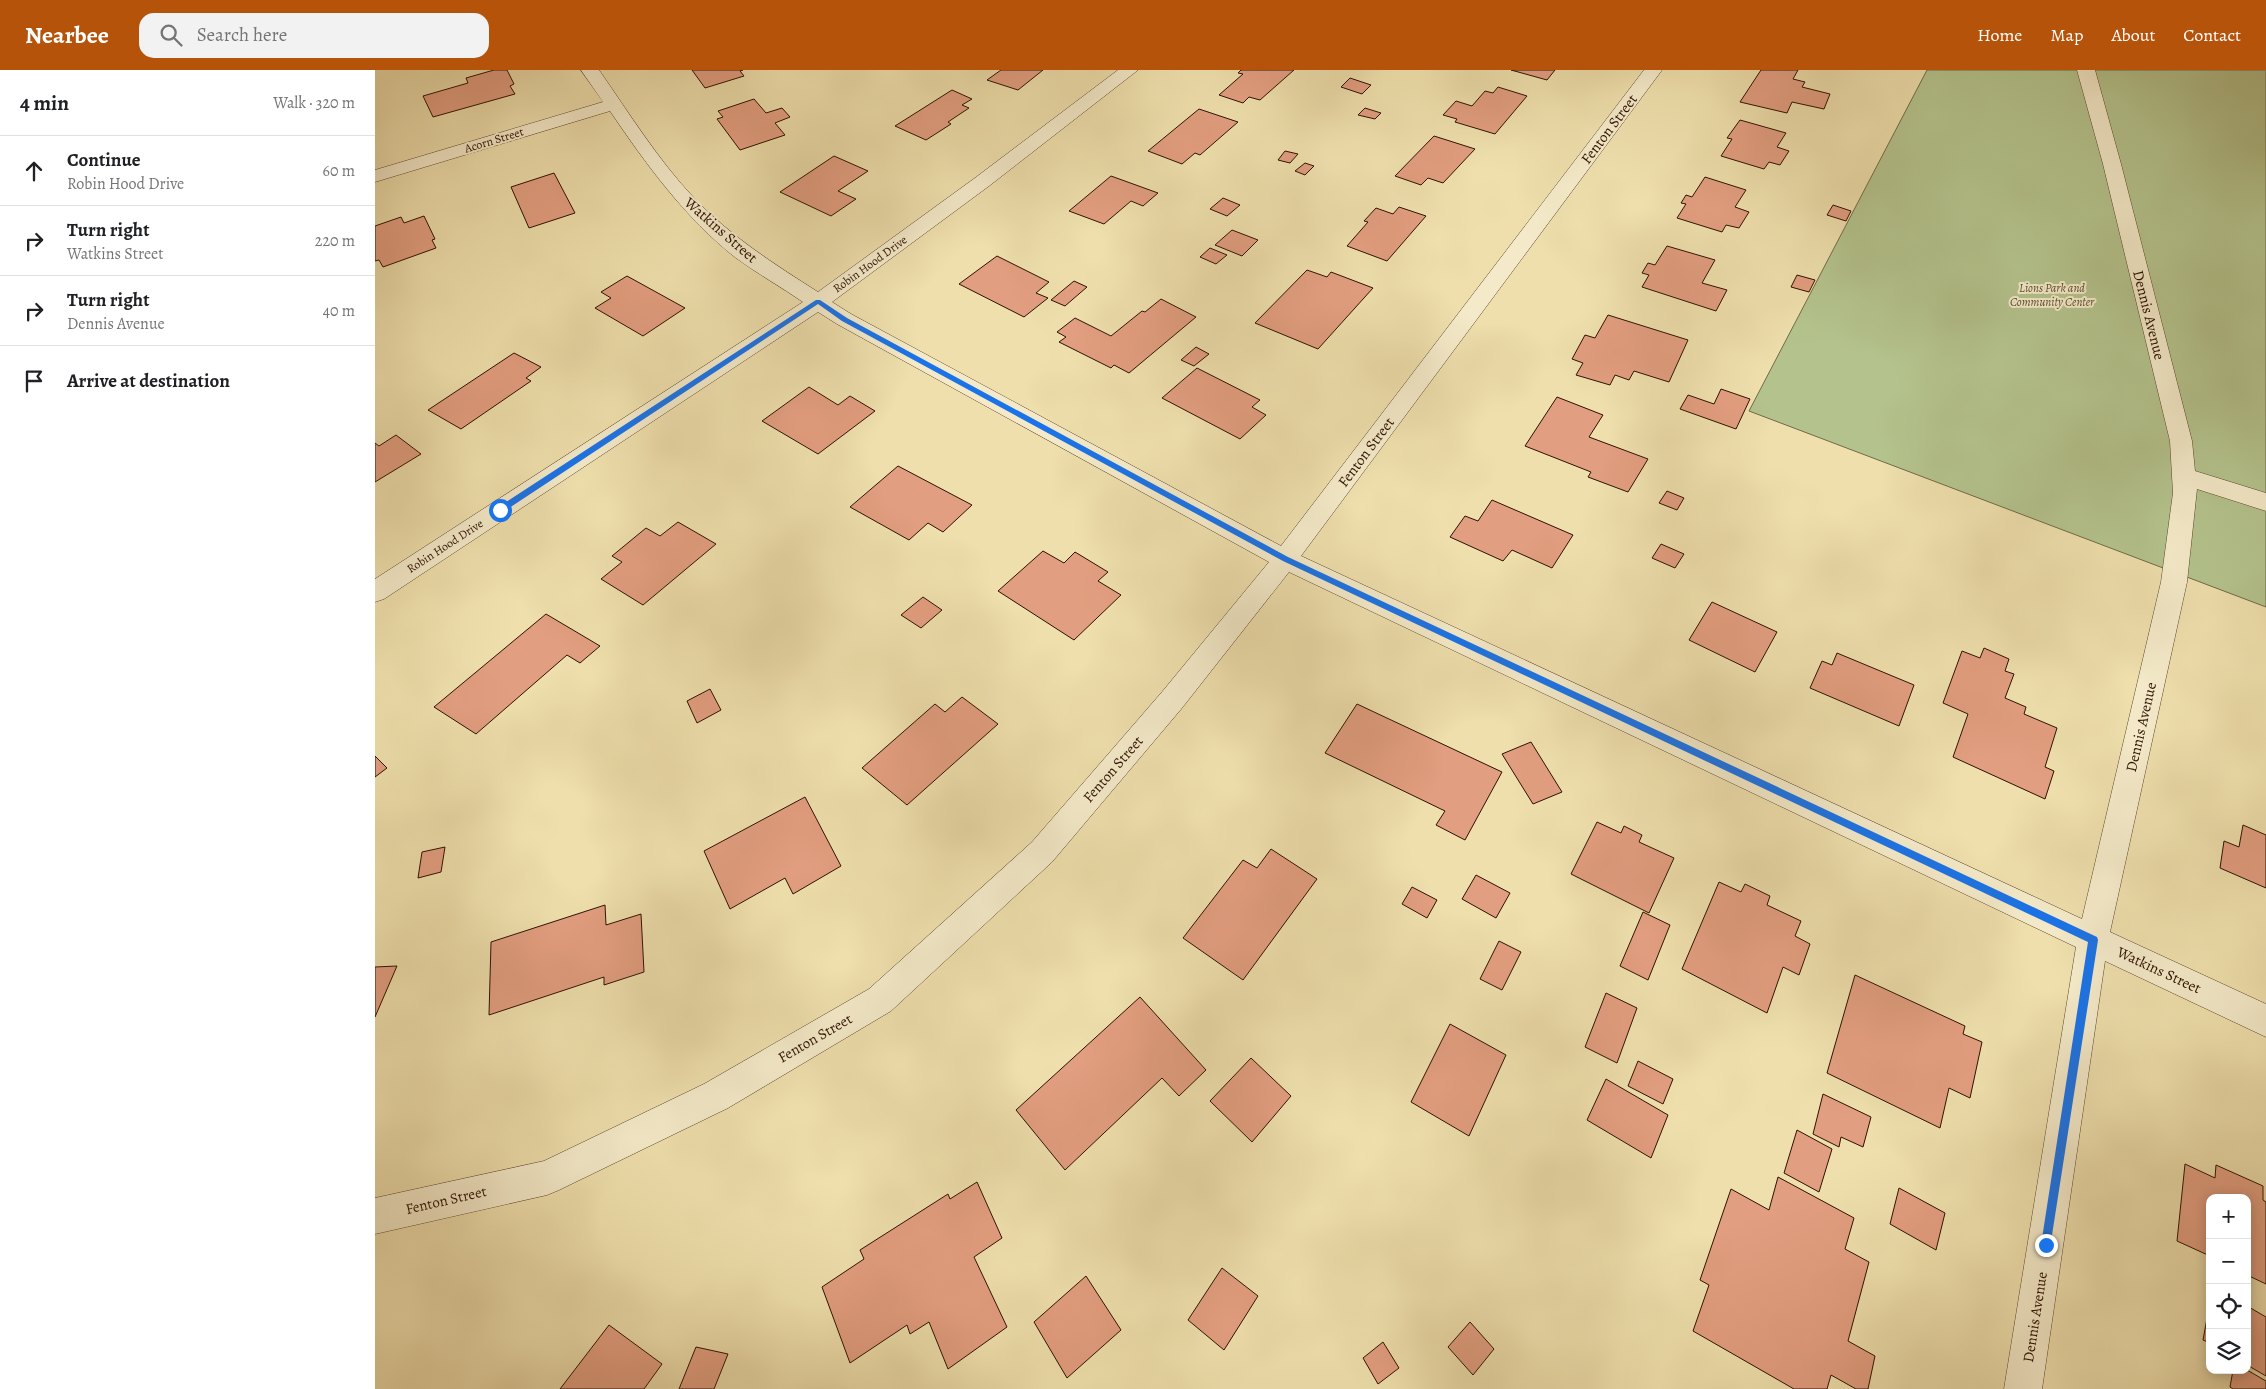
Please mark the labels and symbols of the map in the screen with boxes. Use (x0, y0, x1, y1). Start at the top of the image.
street label: Fenton Street (1576, 90, 1642, 168)
street label: Acorn Street (462, 123, 525, 157)
street label: Watkins Street (680, 192, 762, 267)
street label: Robin Hood Drive (830, 232, 910, 296)
street label: Dennis Avenue (2128, 268, 2170, 362)
park label: Lions Park and Community Center (2010, 280, 2095, 310)
street label: Fenton Street (1333, 413, 1399, 491)
route start (489, 499, 512, 522)
street label: Robin Hood Drive (404, 515, 486, 577)
street label: Dennis Avenue (2121, 680, 2161, 774)
street label: Fenton Street (1078, 731, 1148, 807)
street label: Watkins Street (2113, 941, 2204, 998)
street label: Fenton Street (774, 1009, 856, 1067)
street label: Fenton Street (404, 1181, 488, 1219)
route end (2035, 1234, 2058, 1257)
street label: Dennis Avenue (2018, 1270, 2052, 1364)

